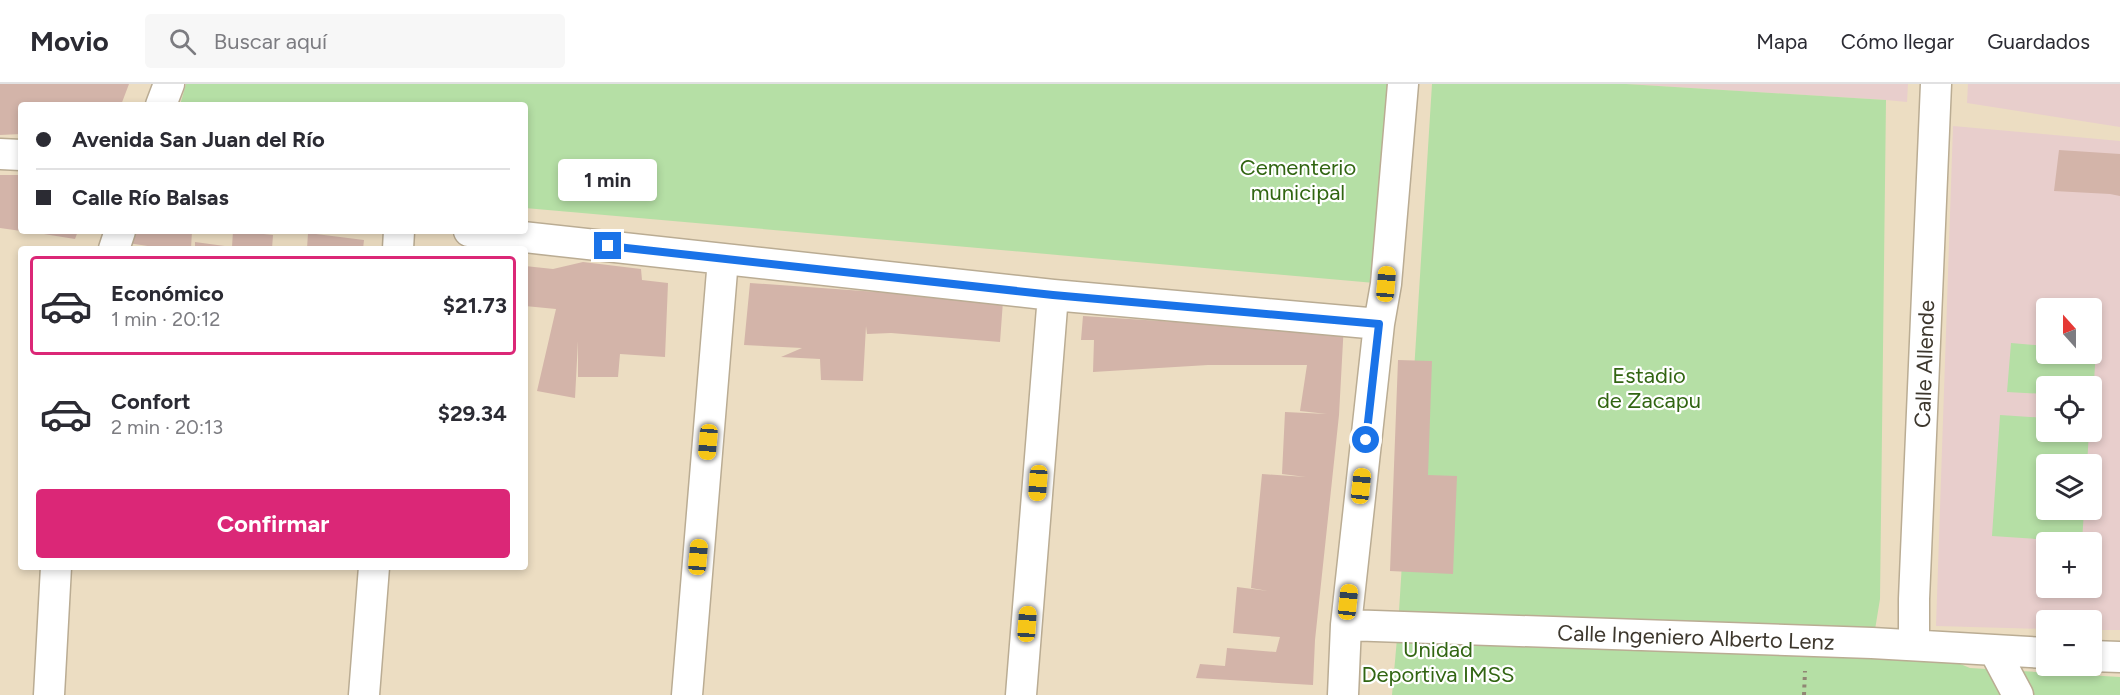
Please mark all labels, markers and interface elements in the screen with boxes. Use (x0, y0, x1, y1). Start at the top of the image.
search box (145, 14, 565, 68)
text: Movio (30, 24, 109, 58)
icon: search (166, 25, 199, 58)
text: Buscar aquí (214, 28, 327, 55)
text: Mapa (1756, 29, 1808, 54)
text: Cómo llegar (1841, 29, 1954, 54)
text: Guardados (1987, 29, 2090, 54)
text: Avenida San Juan del Río (72, 126, 325, 153)
park label: Cementerio municipal (1240, 154, 1356, 206)
callout: 1 min (558, 159, 658, 201)
text: 1 min (584, 168, 631, 192)
text: Calle Río Balsas (72, 184, 229, 211)
route end (594, 232, 621, 259)
car (1375, 265, 1397, 303)
icon: car (39, 279, 93, 333)
text: Económico (111, 280, 224, 307)
text: $21.73 (443, 292, 507, 319)
north arrow (2036, 298, 2102, 364)
map controls (2036, 298, 2102, 676)
street label: Calle Allende (1909, 300, 1940, 428)
text: 1 min · 20:12 (111, 307, 220, 331)
park label: Estadio de Zacapu (1597, 362, 1701, 414)
button: locate (2036, 376, 2102, 442)
icon: car (39, 387, 93, 441)
text: Confort (111, 388, 191, 415)
text: $29.34 (438, 400, 507, 427)
text: 2 min · 20:13 (111, 415, 223, 439)
car (697, 423, 719, 461)
route start (1352, 426, 1379, 453)
button: layers (2036, 454, 2102, 520)
car (1028, 464, 1048, 502)
car (1350, 467, 1372, 505)
button: Confirmar (36, 489, 510, 558)
button: + (2036, 532, 2102, 598)
car (687, 538, 709, 576)
car (1337, 583, 1359, 621)
car (1017, 605, 1037, 643)
button: − (2036, 610, 2102, 676)
street label: Calle Ingeniero Alberto Lenz (1557, 619, 1835, 656)
park label: Unidad Deportiva IMSS (1361, 636, 1515, 688)

